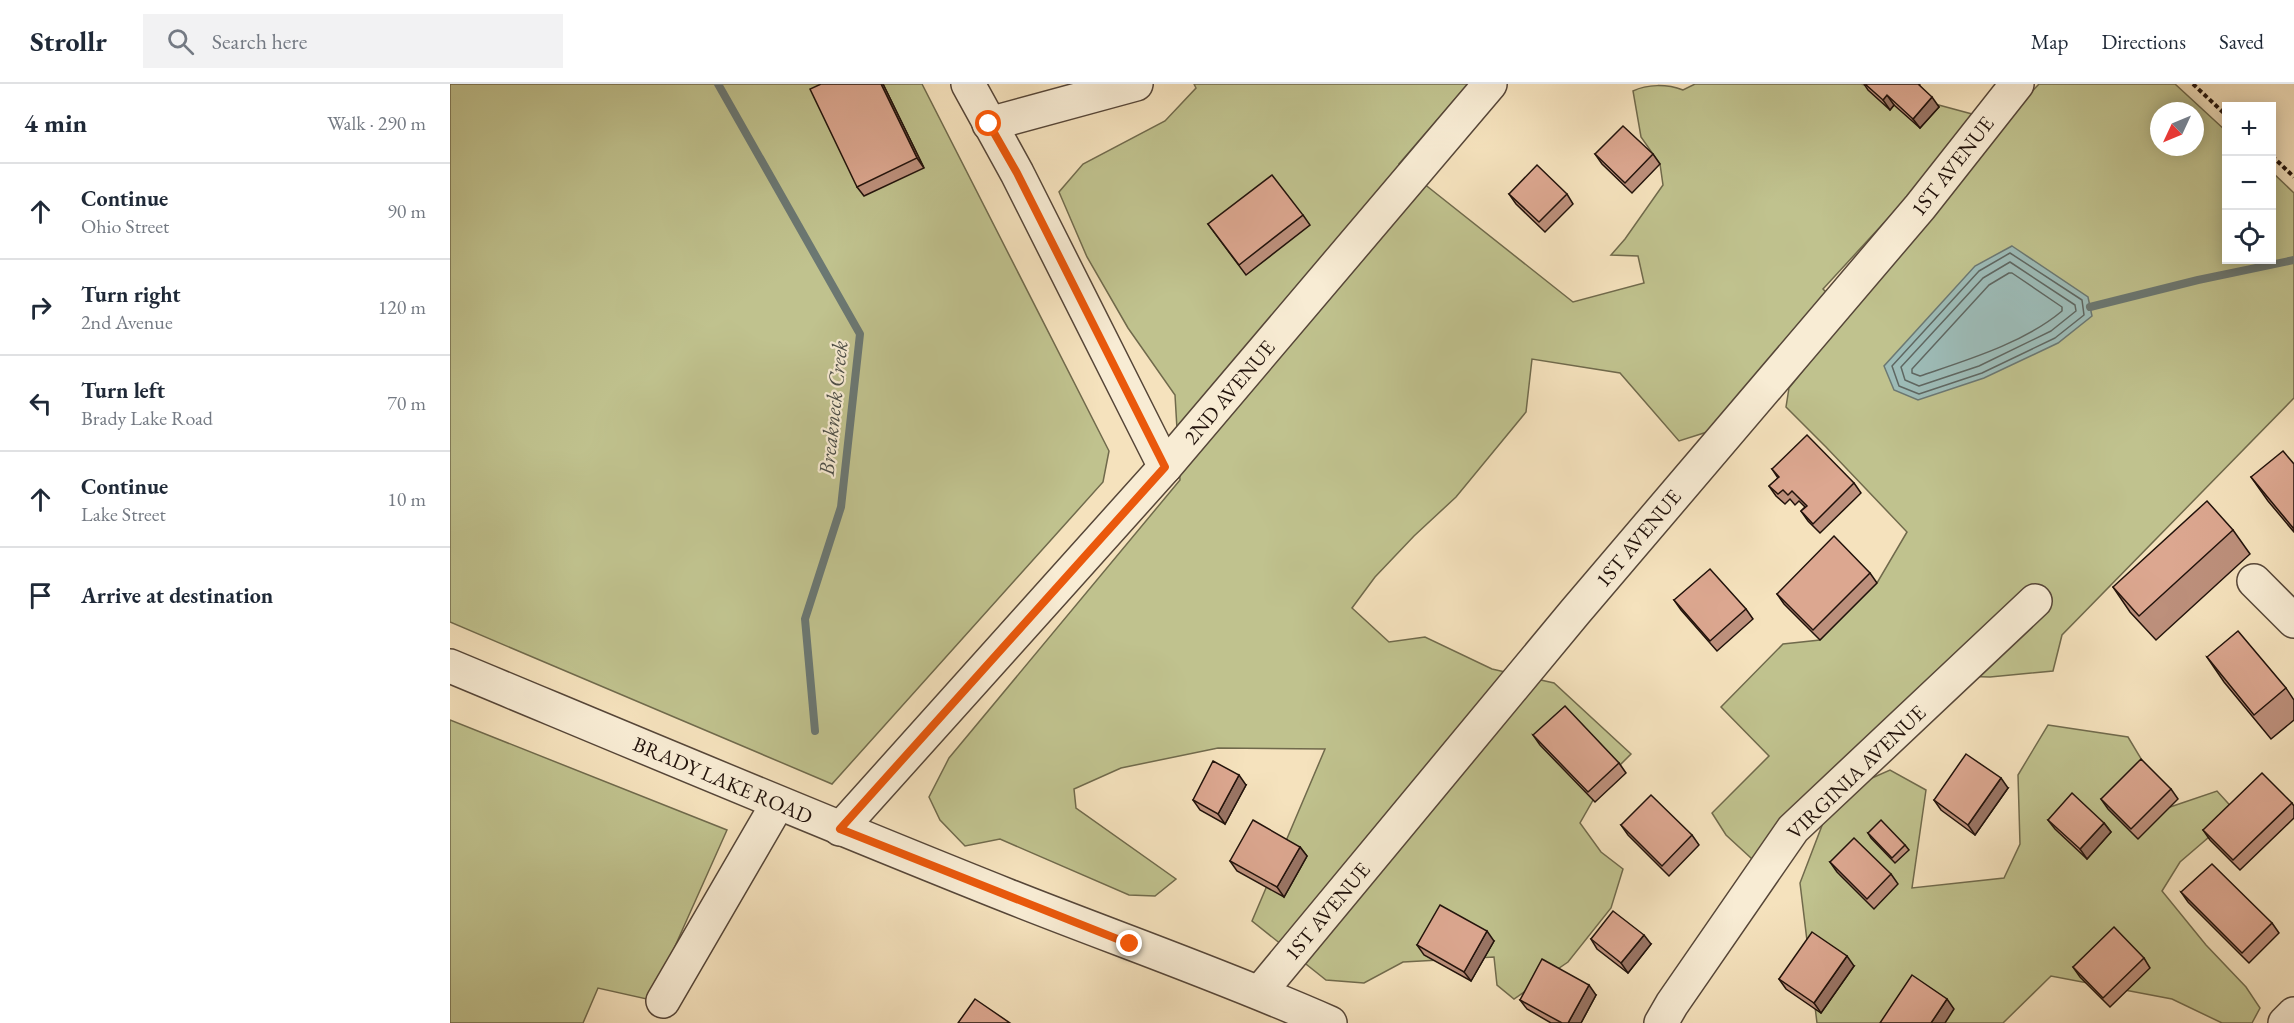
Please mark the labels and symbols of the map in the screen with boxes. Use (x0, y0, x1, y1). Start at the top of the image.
north arrow (2150, 102, 2204, 156)
route start (975, 110, 1001, 136)
street label: 1ST AVENUE (1905, 110, 2000, 221)
street label: 2ND AVENUE (1177, 334, 1281, 450)
water label: Breakneck Creek (811, 339, 854, 478)
street label: 1ST AVENUE (1589, 483, 1687, 593)
street label: VIRGINIA AVENUE (1781, 699, 1931, 845)
street label: BRADY LAKE ROAD (629, 730, 817, 830)
street label: 1ST AVENUE (1278, 856, 1376, 966)
route end (1116, 930, 1142, 956)

